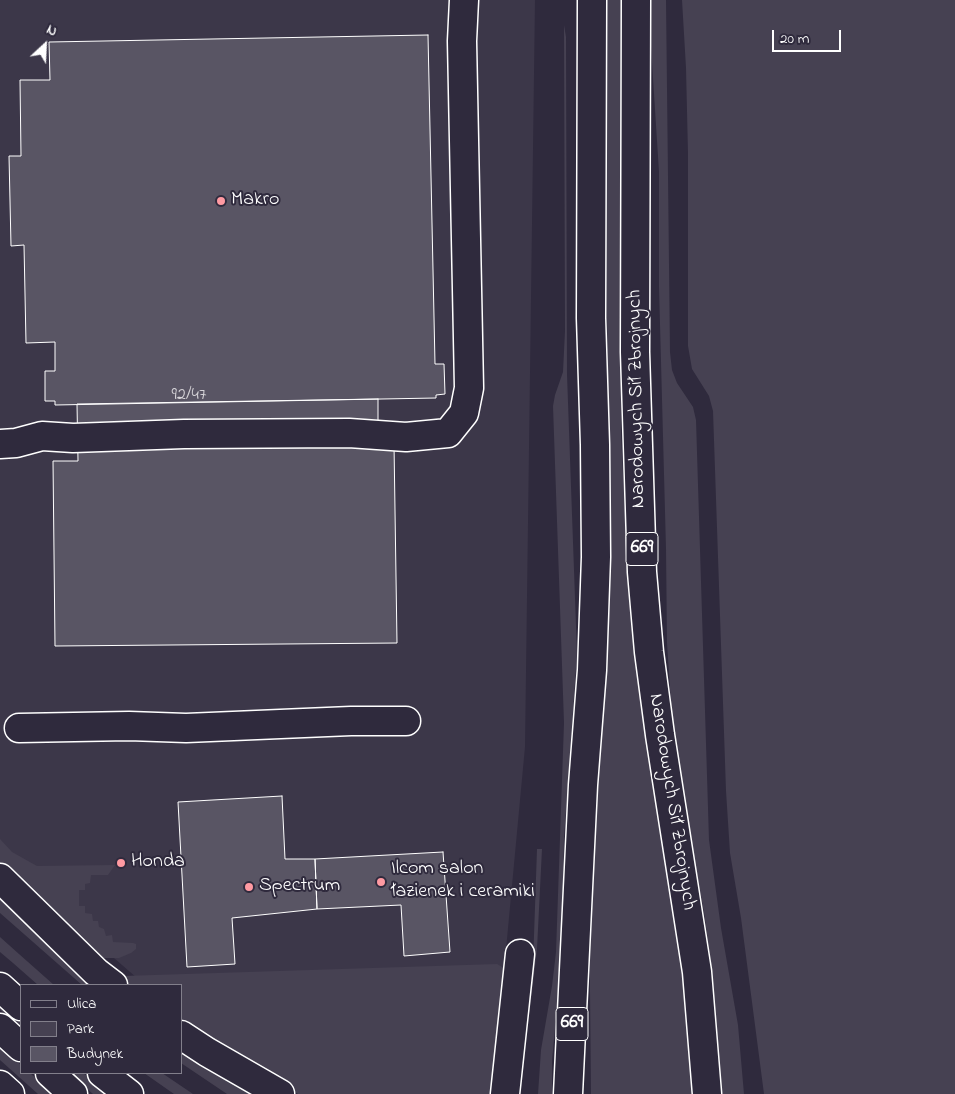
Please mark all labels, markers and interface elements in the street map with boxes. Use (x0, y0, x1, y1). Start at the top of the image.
text: N (43, 19, 60, 42)
north arrow (20, 20, 70, 70)
scale bar (775, 20, 844, 52)
text: 20 m (780, 28, 809, 50)
place label: Makro (231, 189, 279, 213)
marker: Makro (215, 195, 227, 207)
street label: Narodowych Sił Zbrojnych (624, 289, 652, 509)
house number: 92/47 (172, 385, 206, 407)
road number: 669 (626, 532, 658, 566)
street label: Narodowych Sił Zbrojnych (642, 692, 700, 912)
place label: Honda (131, 851, 185, 875)
marker: Honda (115, 857, 127, 869)
place label: Ilcom salon łazienek i ceramiki (391, 858, 535, 905)
place label: Spectrum (259, 875, 340, 899)
marker: Ilcom salon łazienek i ceramiki (375, 876, 387, 888)
marker: Spectrum (243, 881, 255, 893)
legend (20, 984, 182, 1074)
text: Ulica (67, 993, 96, 1015)
road number: 669 (556, 1008, 588, 1040)
text: Park (67, 1018, 94, 1040)
text: Budynek (67, 1043, 123, 1065)

